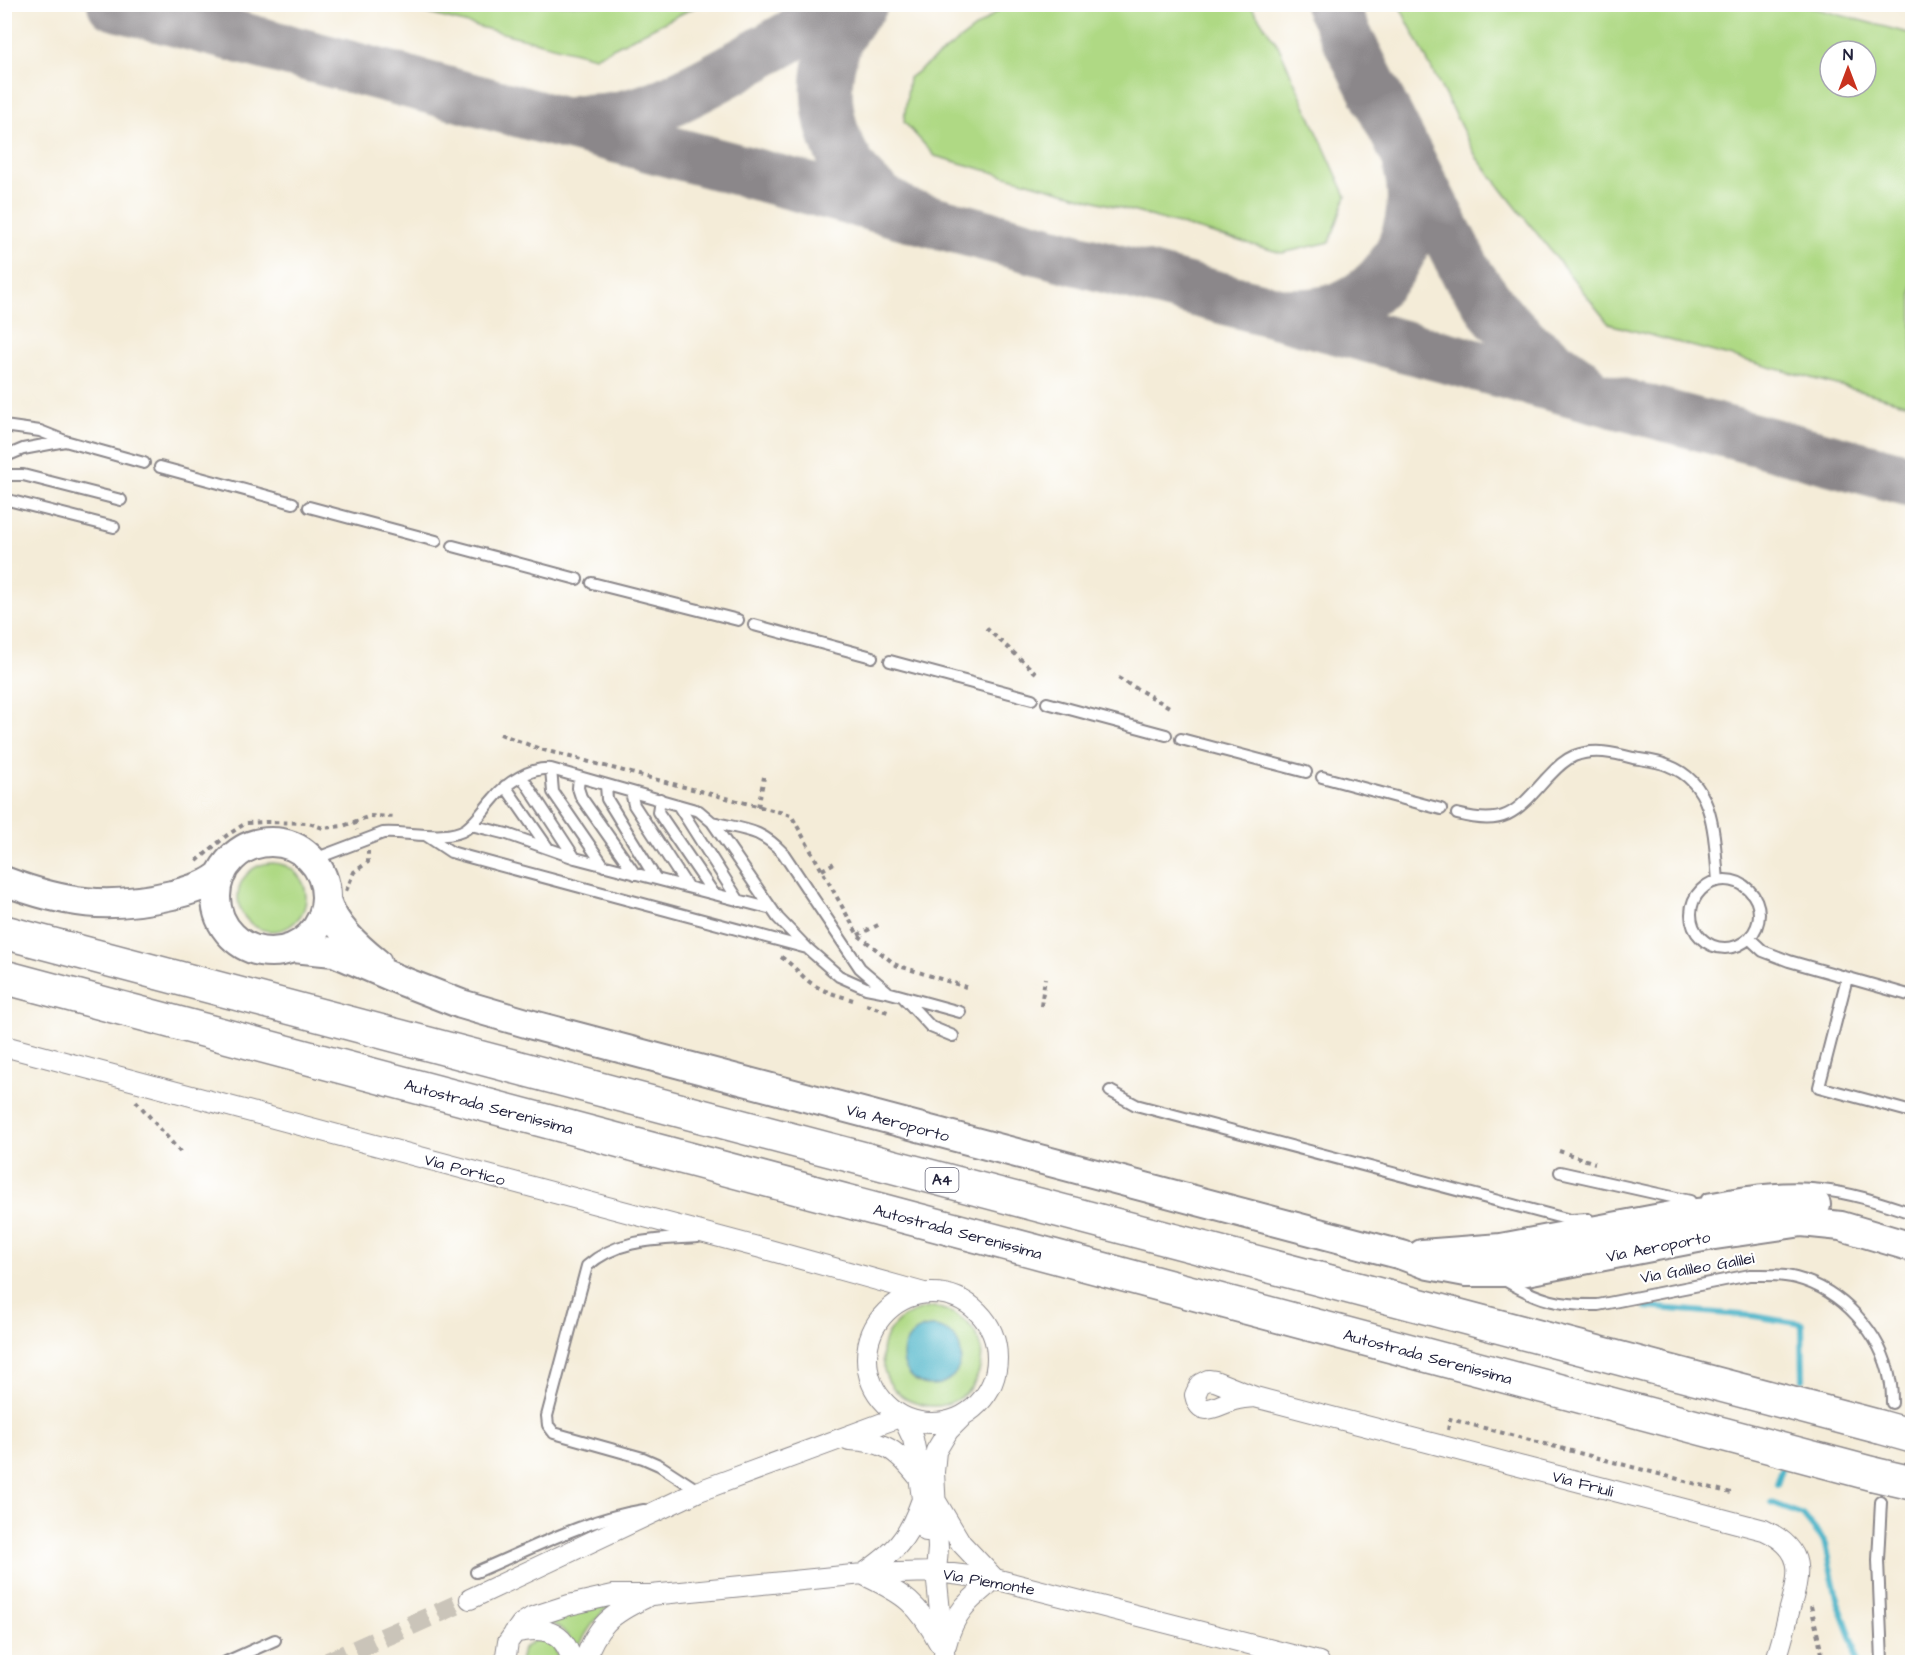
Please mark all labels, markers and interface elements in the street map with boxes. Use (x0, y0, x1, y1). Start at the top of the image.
north arrow (1818, 39, 1878, 99)
text: N (1843, 44, 1853, 66)
street label: Autostrada Serenissima (402, 1074, 576, 1140)
street label: Via Aeroporto (844, 1099, 952, 1147)
street label: Via Portico (422, 1149, 508, 1191)
road number: A4 (926, 1168, 958, 1192)
street label: Autostrada Serenissima (871, 1199, 1045, 1265)
street label: Via Aeroporto (1604, 1226, 1712, 1268)
street label: Via Galileo Galilei (1638, 1247, 1757, 1289)
street label: Autostrada Serenissima (1341, 1324, 1515, 1390)
street label: Via Friuli (1550, 1465, 1616, 1503)
street label: Via Piemonte (941, 1563, 1037, 1601)

